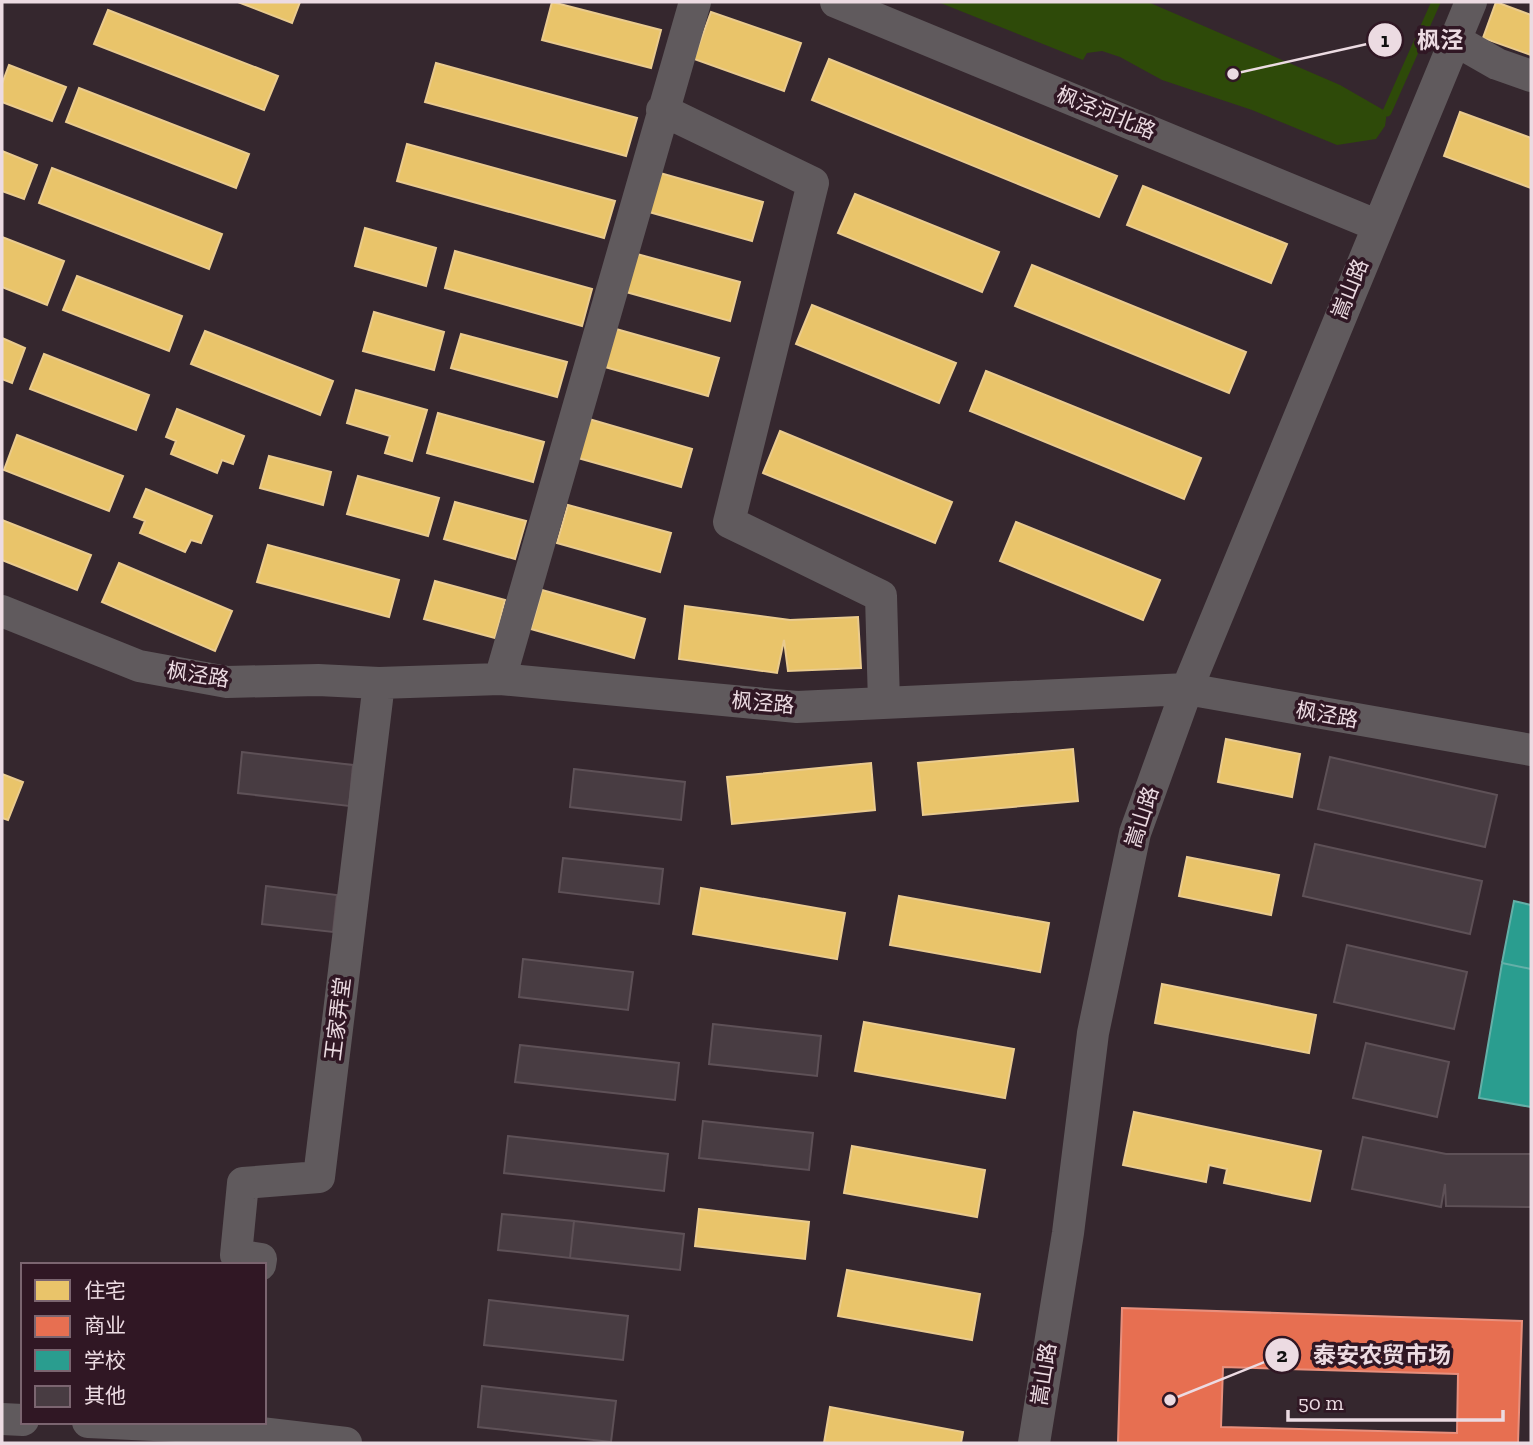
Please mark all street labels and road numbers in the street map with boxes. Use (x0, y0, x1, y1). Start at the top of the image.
street label: 枫泾河北路 (1053, 81, 1160, 144)
street label: 嵩山路 (1326, 255, 1373, 323)
street label: 枫泾路 (165, 657, 231, 692)
street label: 枫泾路 (731, 687, 796, 718)
street label: 枫泾路 (1294, 697, 1360, 732)
street label: 嵩山路 (1120, 783, 1163, 851)
street label: 王家弄堂 (320, 976, 355, 1062)
street label: 嵩山路 (1026, 1341, 1061, 1407)

